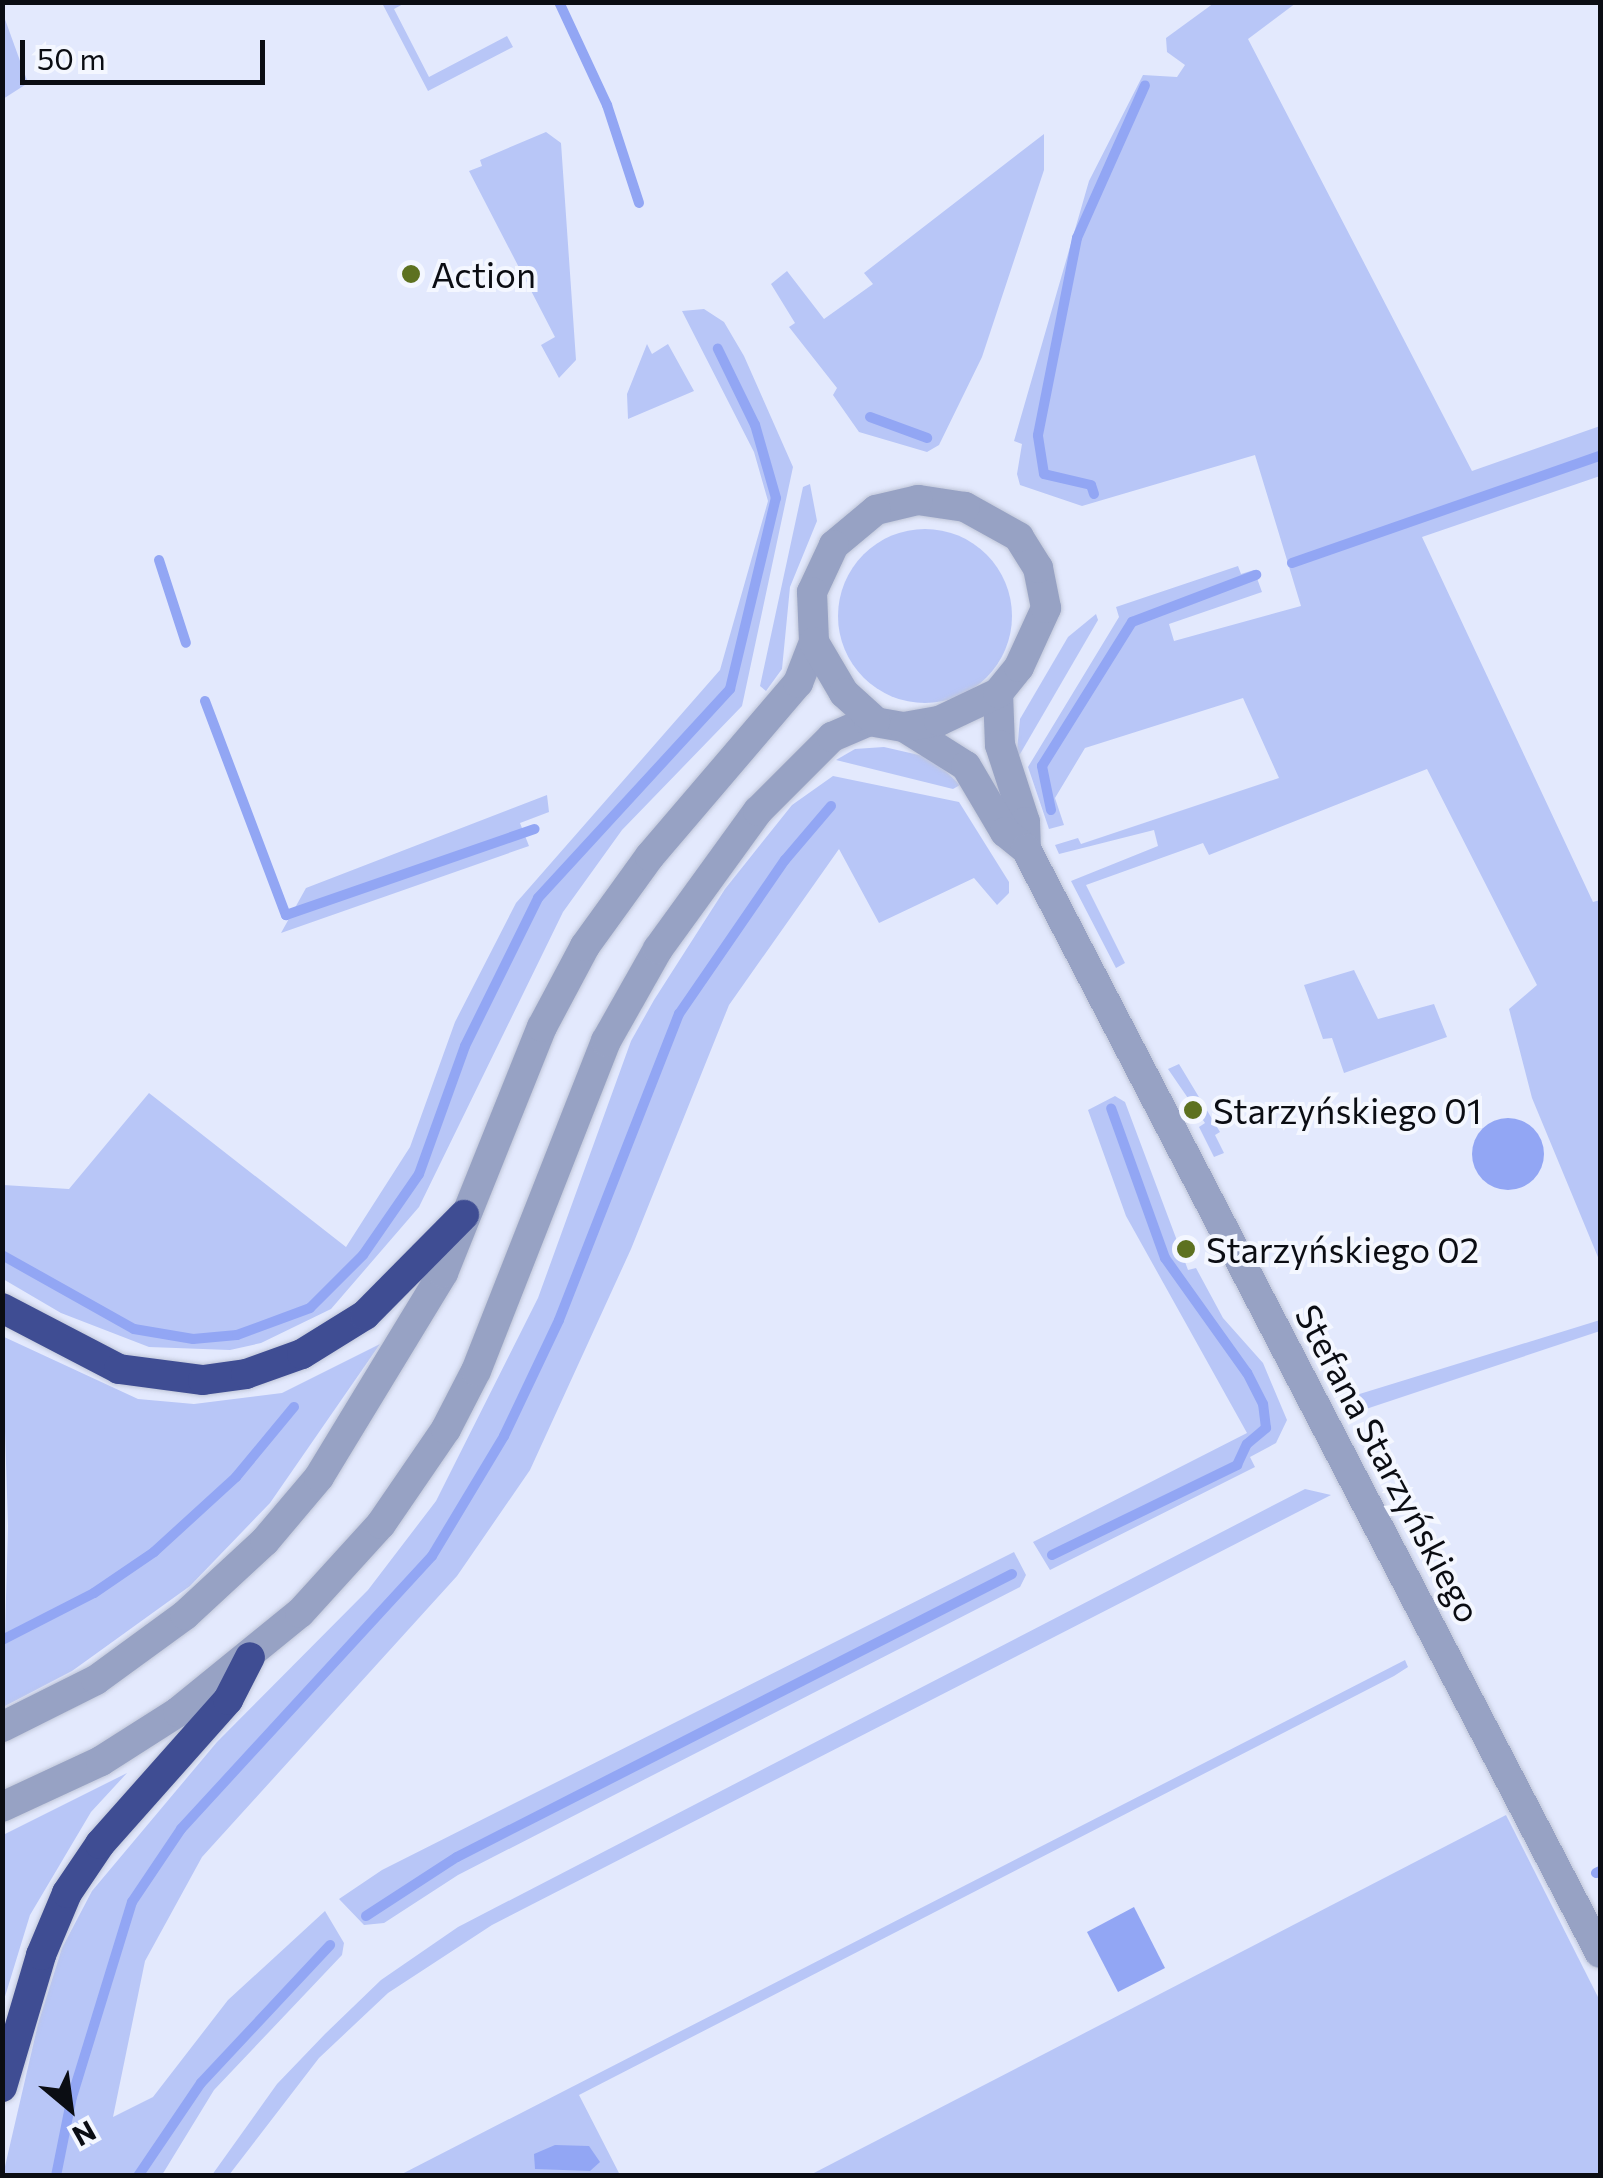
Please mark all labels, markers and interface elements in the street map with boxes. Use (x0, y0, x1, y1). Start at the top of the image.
scale bar (25, 20, 270, 82)
text: 50 m (37, 39, 106, 76)
place label: Action (431, 253, 536, 295)
marker: Action (400, 263, 422, 285)
place label: Starzyńskiego 01 (1213, 1089, 1482, 1131)
marker: Starzyńskiego 01 (1182, 1099, 1204, 1121)
place label: Starzyńskiego 02 (1206, 1228, 1479, 1270)
marker: Starzyńskiego 02 (1175, 1238, 1197, 1260)
street label: Stefana Starzyńskiego (1287, 1297, 1491, 1629)
north arrow (20, 2058, 120, 2158)
text: N (67, 2114, 102, 2154)

